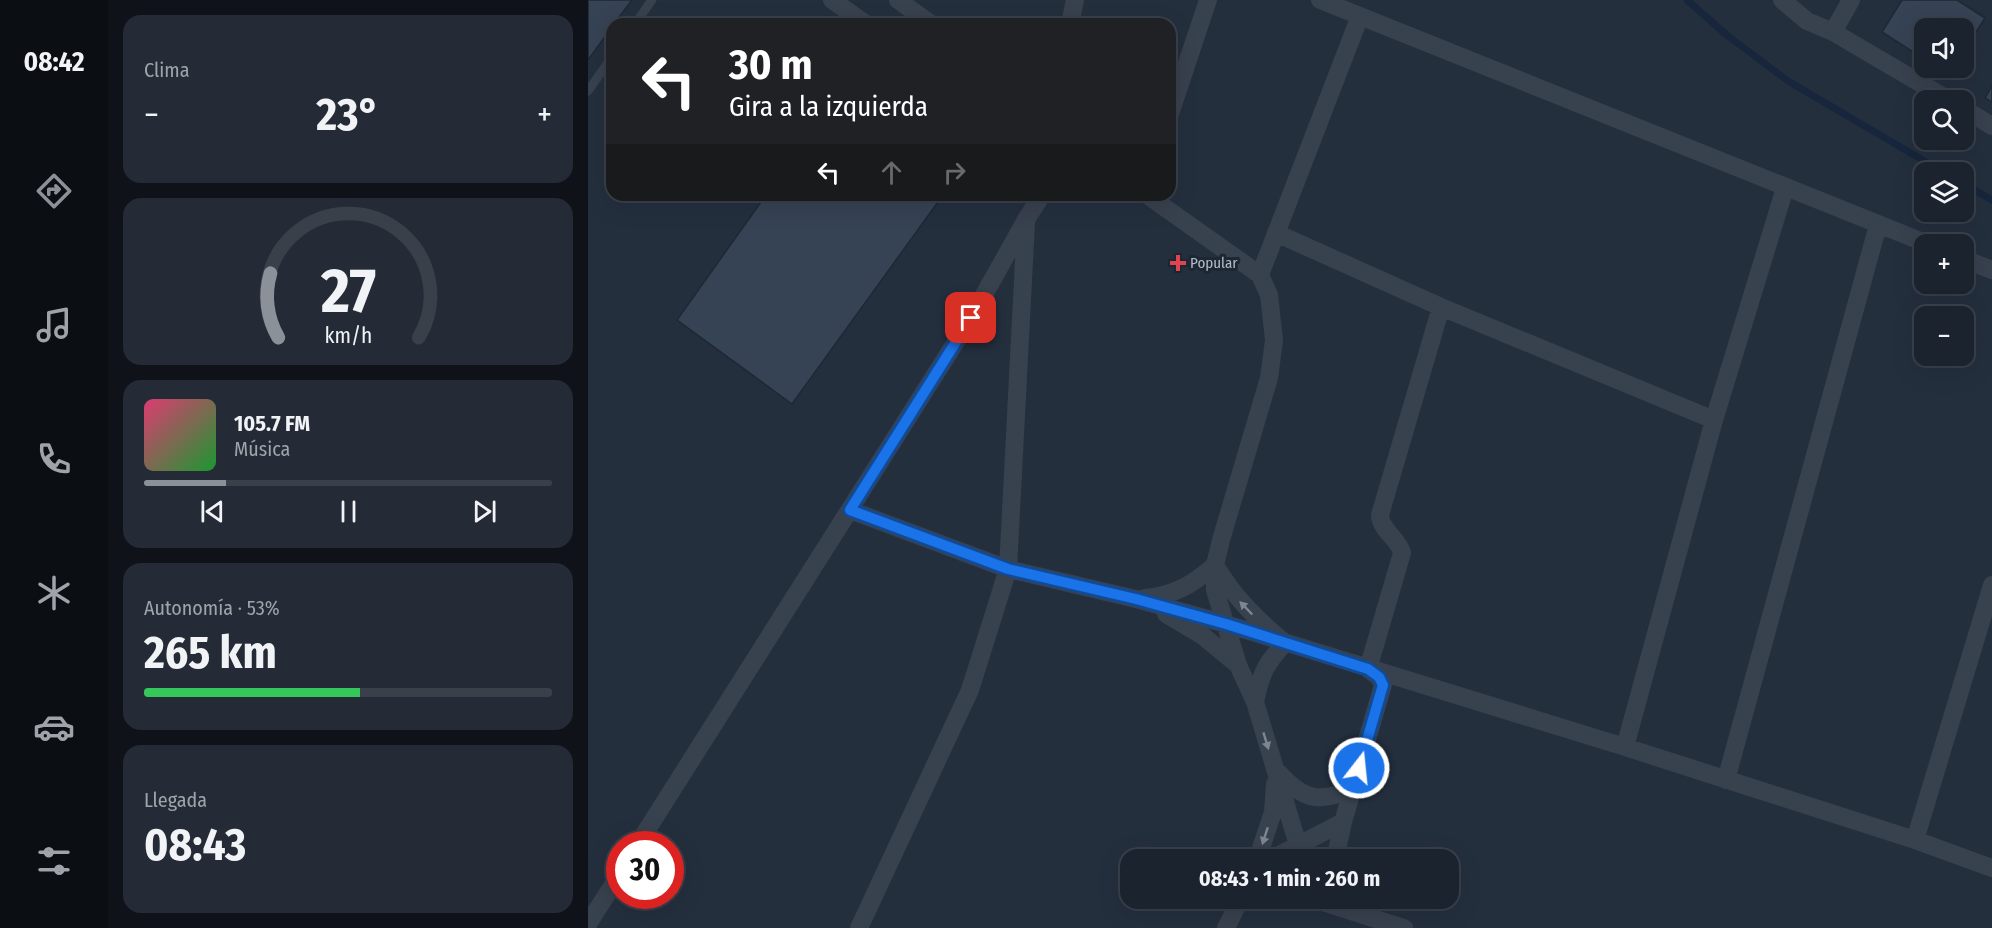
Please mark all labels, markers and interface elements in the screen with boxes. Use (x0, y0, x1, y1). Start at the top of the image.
map controls (1914, 18, 1974, 366)
button: sound (1914, 18, 1974, 78)
text: 30 m (729, 40, 813, 90)
icon: left (630, 42, 708, 120)
text: 08:42 (23, 46, 85, 78)
text: Clima (144, 58, 189, 82)
text: 23° (316, 88, 380, 142)
button: search (1914, 90, 1974, 150)
text: Gira a la izquierda (729, 91, 928, 123)
text: − (144, 95, 159, 135)
text: + (537, 95, 552, 135)
icon: left (812, 156, 845, 189)
icon: ahead (875, 156, 908, 189)
icon: right (938, 156, 971, 189)
button: layers (1914, 162, 1974, 222)
icon: directions (33, 170, 75, 212)
button: + (1914, 234, 1974, 294)
place label: Popular (1190, 254, 1238, 272)
text: 27 (319, 255, 376, 330)
marker: Popular (1171, 256, 1185, 270)
pin (945, 292, 996, 343)
icon: arrive (954, 301, 987, 334)
icon: music (33, 304, 75, 346)
button: − (1914, 306, 1974, 366)
text: km/h (324, 324, 372, 350)
text: 105.7 FM (234, 410, 310, 437)
text: Música (234, 437, 290, 461)
icon: phone (33, 438, 75, 480)
icon: previous (196, 495, 229, 528)
icon: pause (332, 495, 365, 528)
icon: next (468, 495, 501, 528)
icon: climate (33, 572, 75, 614)
text: Autonomía · 53% (144, 596, 280, 620)
one-way arrow (1239, 600, 1253, 615)
text: 265 km (144, 626, 277, 680)
icon: car (33, 706, 75, 748)
one-way arrow (1262, 732, 1272, 750)
position arrow (1327, 736, 1391, 800)
text: Llegada (144, 788, 207, 812)
text: 08:43 (144, 818, 246, 872)
one-way arrow (1260, 827, 1270, 845)
speed limit sign: 30 (606, 831, 684, 909)
icon: filters (33, 840, 75, 882)
text: 08:43 · 1 min · 260 m (1199, 865, 1380, 892)

